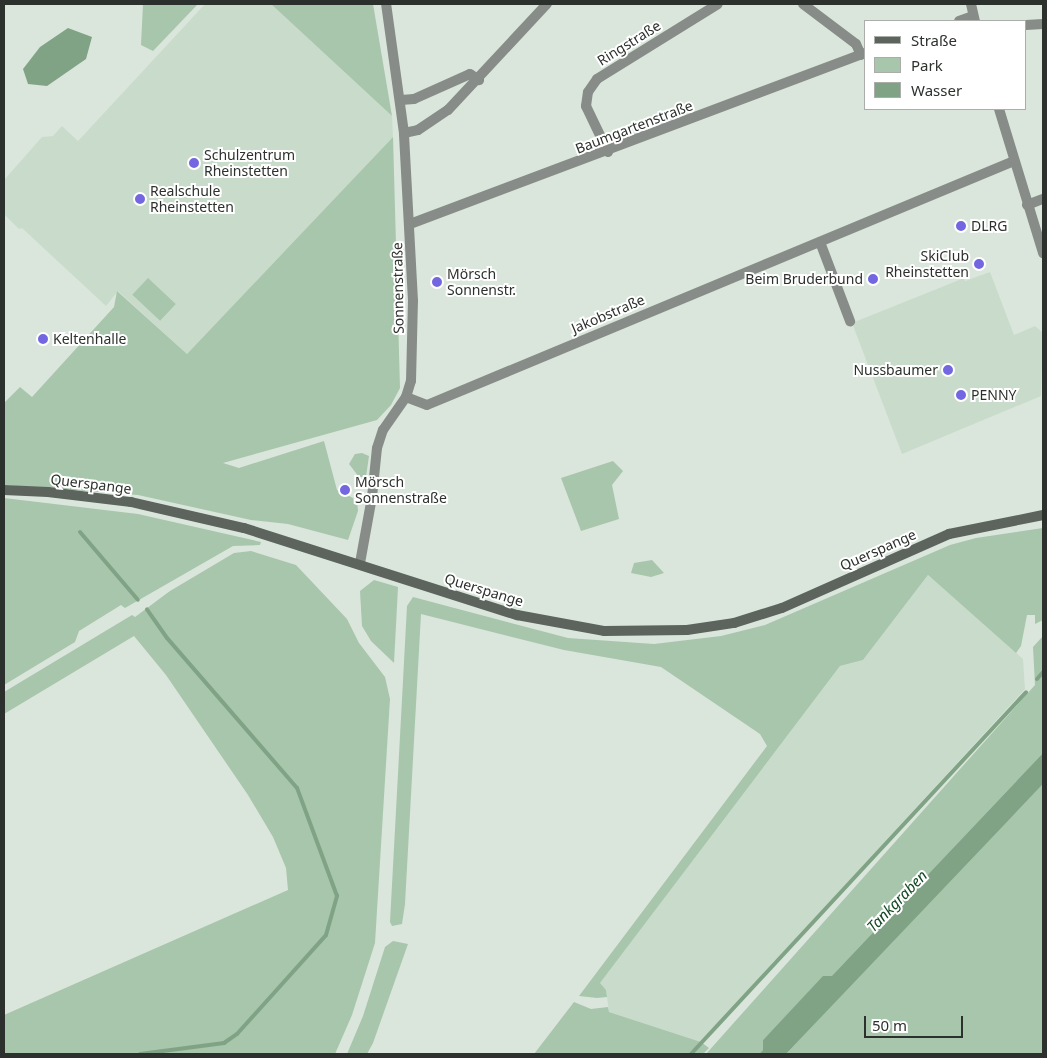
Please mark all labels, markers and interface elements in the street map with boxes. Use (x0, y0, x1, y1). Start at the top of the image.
street label: Ringstraße (594, 17, 664, 69)
legend (864, 20, 1027, 110)
text: Straße (911, 30, 957, 50)
text: Park (911, 55, 943, 75)
text: Wasser (911, 80, 962, 100)
street label: Baumgartenstraße (573, 97, 695, 157)
place label: Schulzentrum Rheinstetten (204, 147, 295, 180)
marker: Schulzentrum Rheinstetten (188, 157, 200, 169)
place label: Realschule Rheinstetten (150, 183, 234, 216)
marker: Realschule Rheinstetten (134, 193, 146, 205)
place label: DLRG (971, 218, 1007, 234)
marker: DLRG (955, 220, 967, 232)
street label: Sonnenstraße (389, 242, 407, 334)
place label: SkiClub Rheinstetten (885, 248, 969, 280)
marker: SkiClub Rheinstetten (973, 258, 985, 270)
place label: Mörsch Sonnenstr. (447, 266, 516, 298)
place label: Beim Bruderbund (745, 271, 863, 287)
marker: Beim Bruderbund (867, 273, 879, 285)
marker: Mörsch Sonnenstr. (431, 276, 443, 288)
street label: Jakobstraße (569, 291, 647, 337)
place label: Keltenhalle (53, 331, 126, 347)
marker: Keltenhalle (37, 333, 49, 345)
place label: Nussbaumer (853, 362, 938, 378)
marker: Nussbaumer (942, 364, 954, 376)
place label: PENNY (971, 387, 1016, 403)
marker: PENNY (955, 389, 967, 401)
street label: Querspange (49, 471, 133, 497)
place label: Mörsch Sonnenstraße (355, 474, 447, 507)
marker: Mörsch Sonnenstraße (339, 484, 351, 496)
street label: Querspange (837, 526, 919, 574)
street label: Querspange (443, 570, 525, 610)
water label: Tankgraben (863, 866, 931, 936)
scale bar (867, 1006, 966, 1038)
text: 50 m (872, 1015, 907, 1035)

